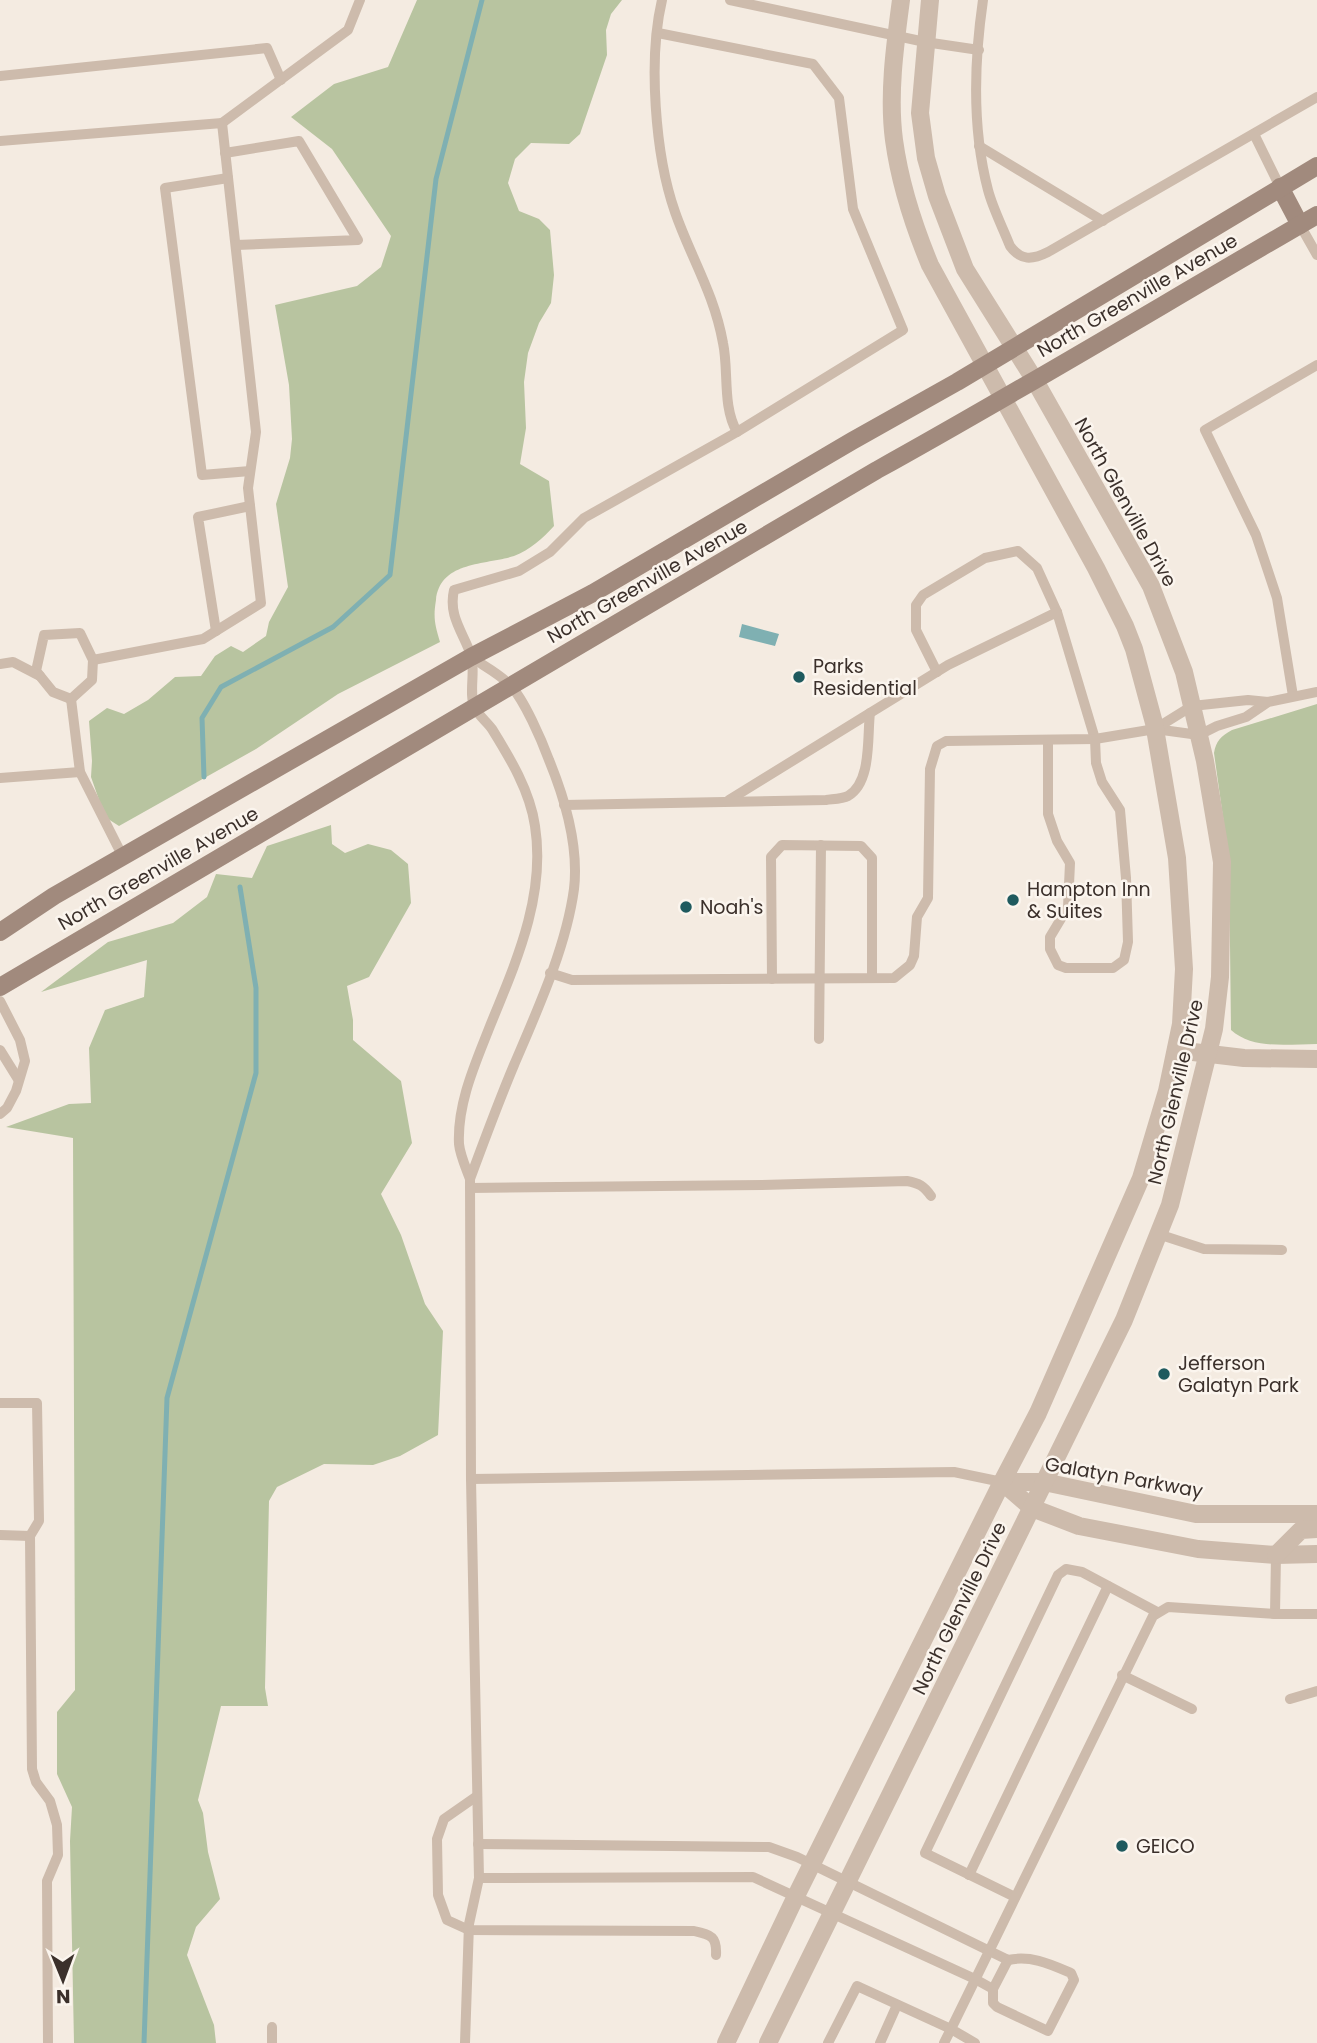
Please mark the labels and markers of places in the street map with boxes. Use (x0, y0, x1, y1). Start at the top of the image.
place label: Parks Residential (813, 653, 917, 702)
marker: Parks Residential (791, 669, 807, 685)
place label: Hampton Inn & Suites (1027, 876, 1151, 925)
marker: Hampton Inn & Suites (1005, 892, 1021, 908)
place label: Noah's (700, 894, 763, 921)
marker: Noah's (678, 899, 694, 915)
place label: Jefferson Galatyn Park (1178, 1350, 1299, 1399)
marker: Jefferson Galatyn Park (1156, 1366, 1172, 1382)
place label: GEICO (1136, 1833, 1195, 1860)
marker: GEICO (1114, 1838, 1130, 1854)

